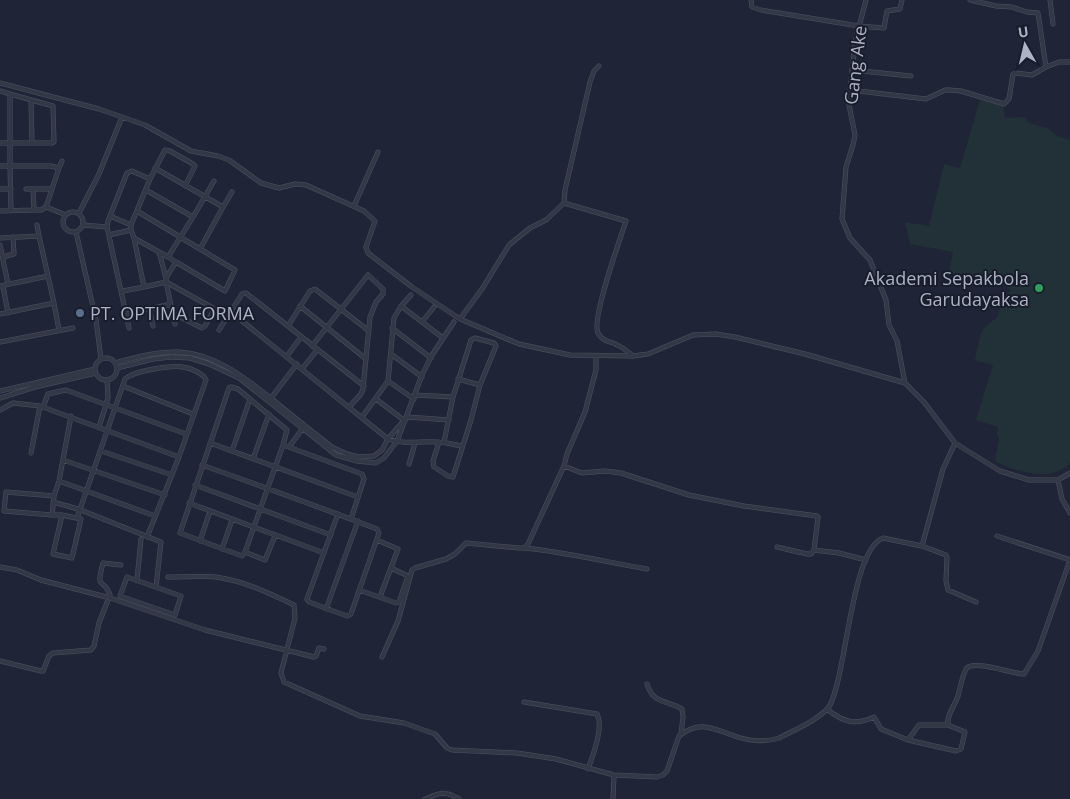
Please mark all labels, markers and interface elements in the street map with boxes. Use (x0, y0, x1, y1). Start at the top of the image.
north arrow (1000, 20, 1050, 70)
text: U (1017, 21, 1030, 42)
street label: Gang Ake (838, 24, 872, 106)
place label: Akademi Sepakbola Garudayaksa (864, 266, 1029, 311)
marker: Akademi Sepakbola Garudayaksa (1033, 282, 1045, 294)
place label: PT. OPTIMA FORMA (90, 301, 255, 325)
marker: PT. OPTIMA FORMA (74, 307, 86, 319)

